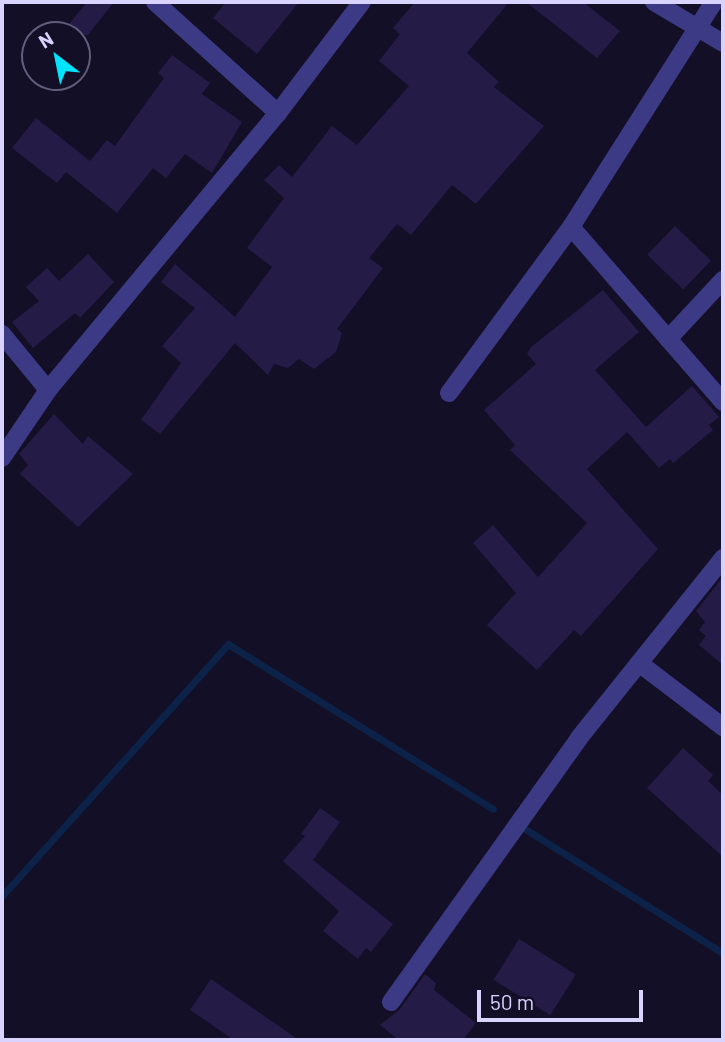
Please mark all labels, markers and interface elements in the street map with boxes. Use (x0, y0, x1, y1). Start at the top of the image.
north arrow (21, 21, 91, 91)
text: N (34, 26, 57, 53)
scale bar (480, 976, 646, 1020)
text: 50 m (490, 989, 534, 1014)

